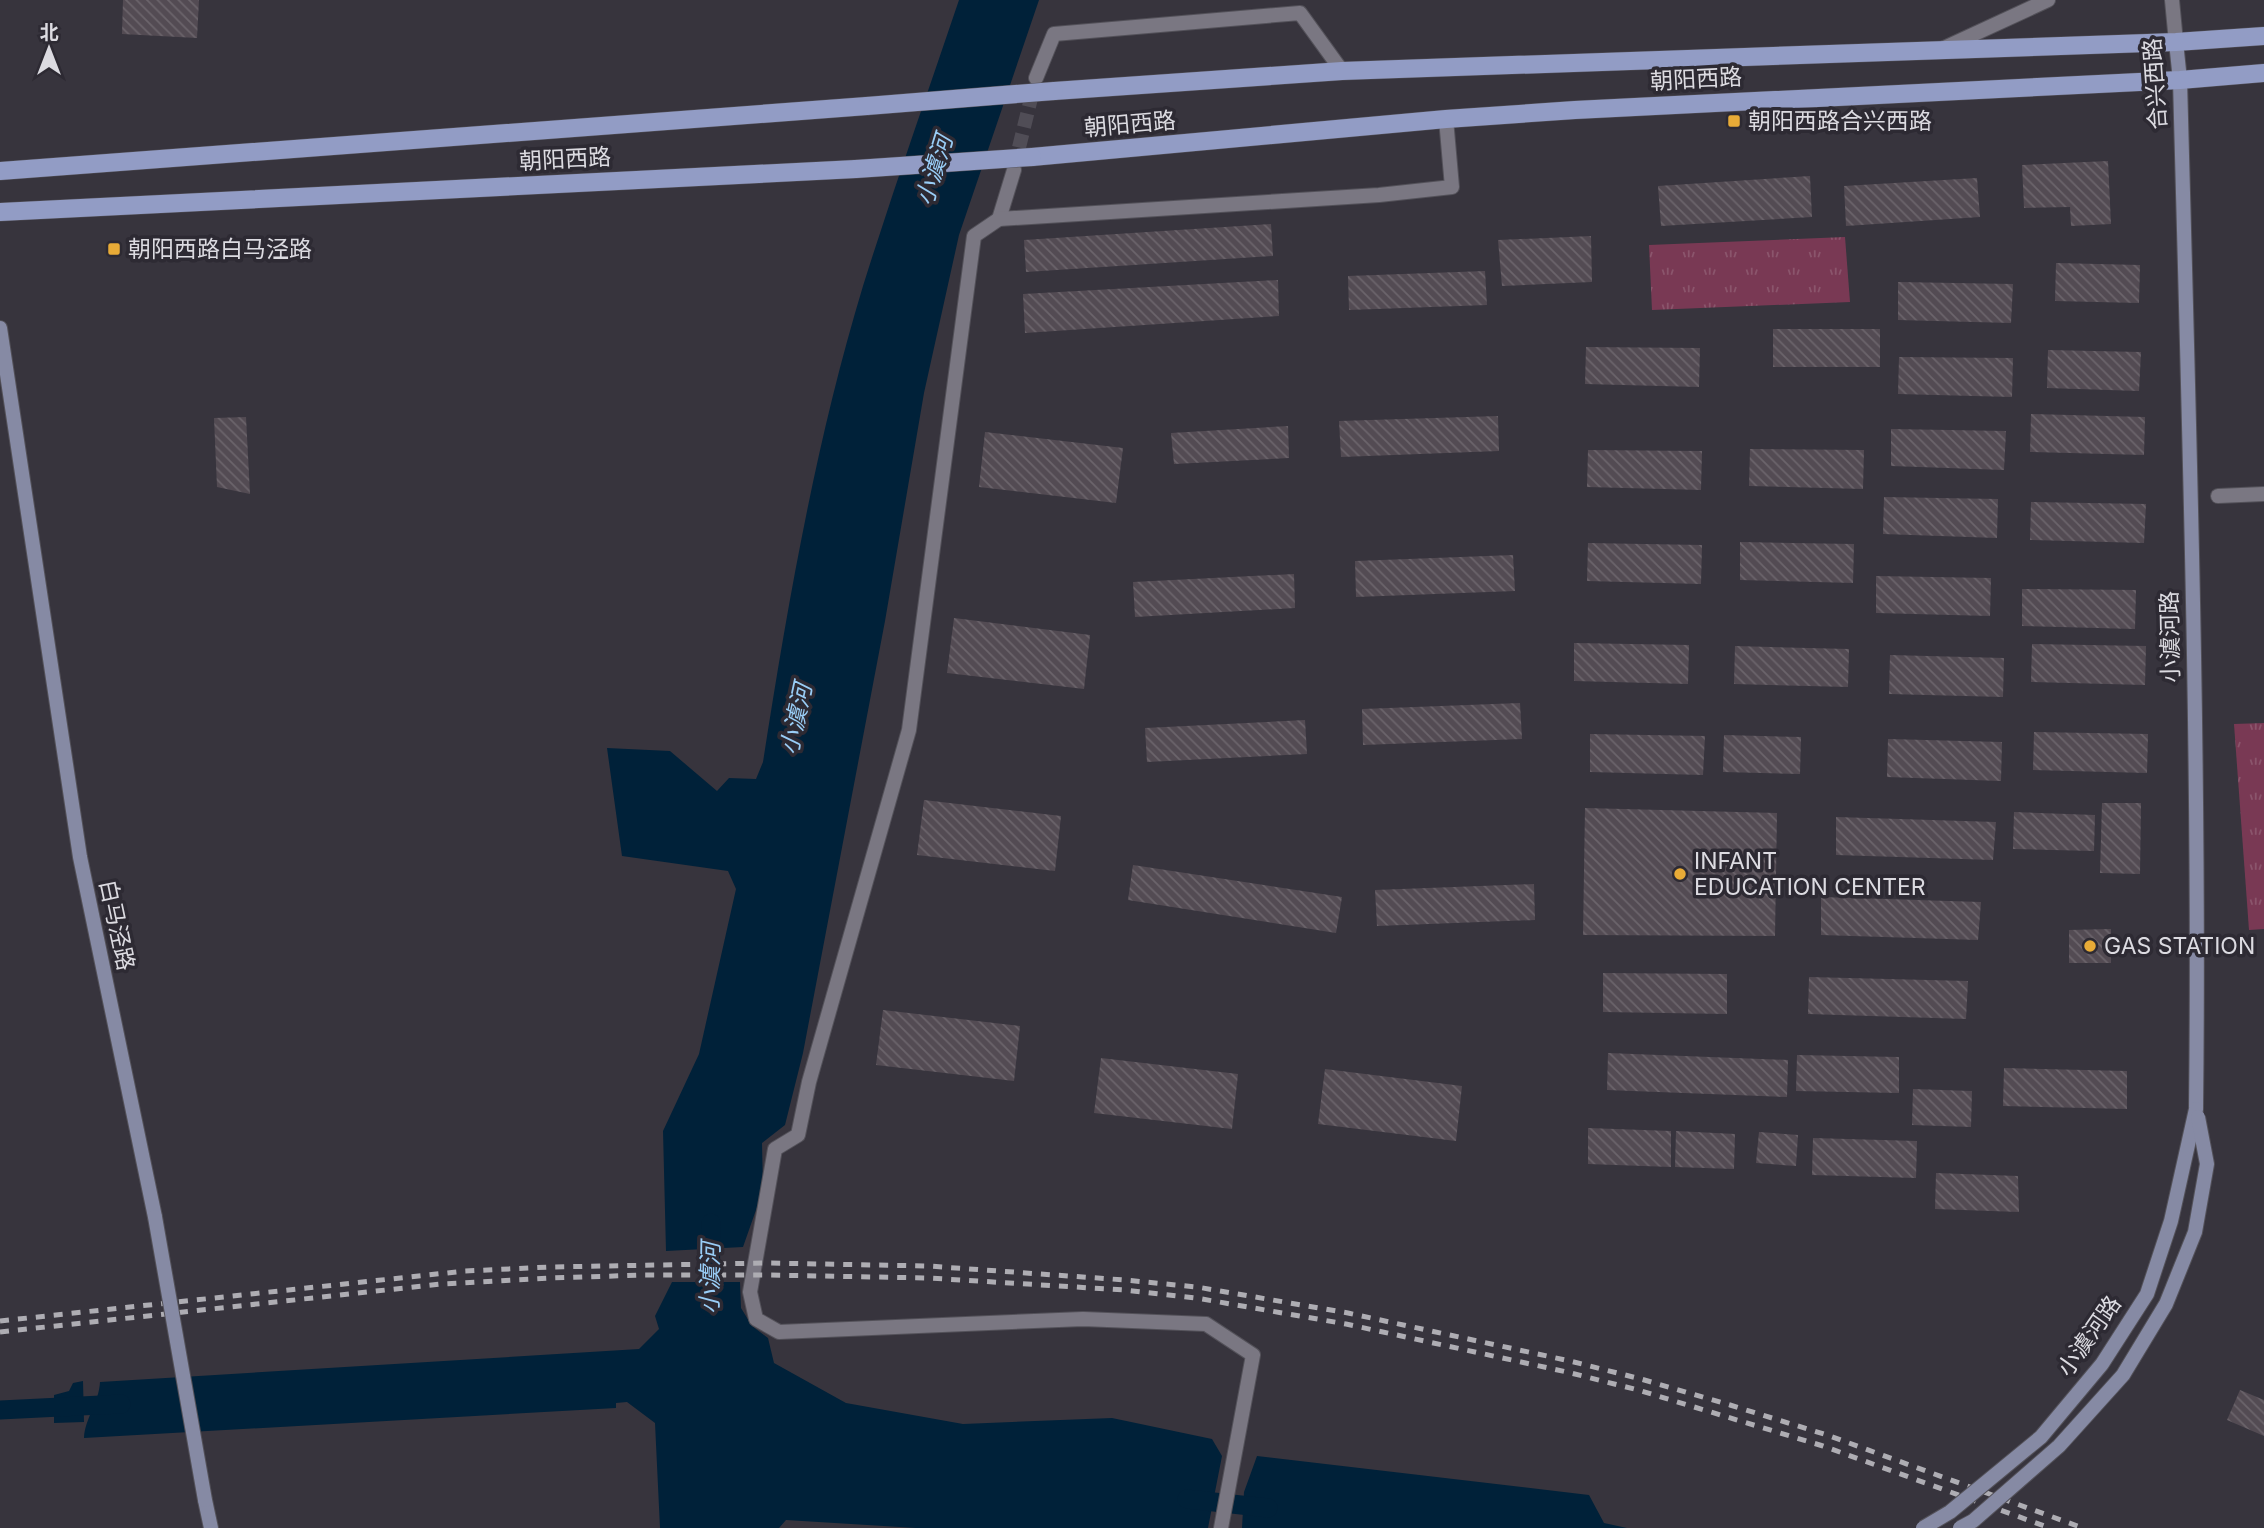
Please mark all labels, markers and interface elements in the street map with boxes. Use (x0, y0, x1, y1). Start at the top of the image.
north arrow (14, 14, 84, 84)
text: 北 (39, 21, 59, 44)
street label: 合兴西路 (2138, 37, 2172, 131)
street label: 朝阳西路 (1649, 63, 1743, 95)
street label: 朝阳西路 (1083, 106, 1177, 142)
place label: 朝阳西路合兴西路 (1748, 107, 1932, 135)
marker: 朝阳西路合兴西路 (1726, 113, 1742, 129)
water label: 小澞河 (910, 128, 960, 209)
street label: 朝阳西路 (518, 143, 612, 175)
place label: 朝阳西路白马泾路 (128, 235, 312, 263)
marker: 朝阳西路白马泾路 (106, 241, 122, 257)
street label: 小澞河路 (2155, 591, 2185, 683)
water label: 小澞河 (774, 677, 818, 757)
place label: INFANT EDUCATION CENTER (1694, 847, 1926, 901)
marker: INFANT EDUCATION CENTER (1672, 866, 1688, 882)
street label: 白马泾路 (94, 877, 140, 973)
place label: GAS STATION (2104, 932, 2255, 960)
marker: GAS STATION (2082, 938, 2098, 954)
water label: 小澞河 (695, 1238, 725, 1314)
street label: 小澞河路 (2051, 1290, 2127, 1382)

